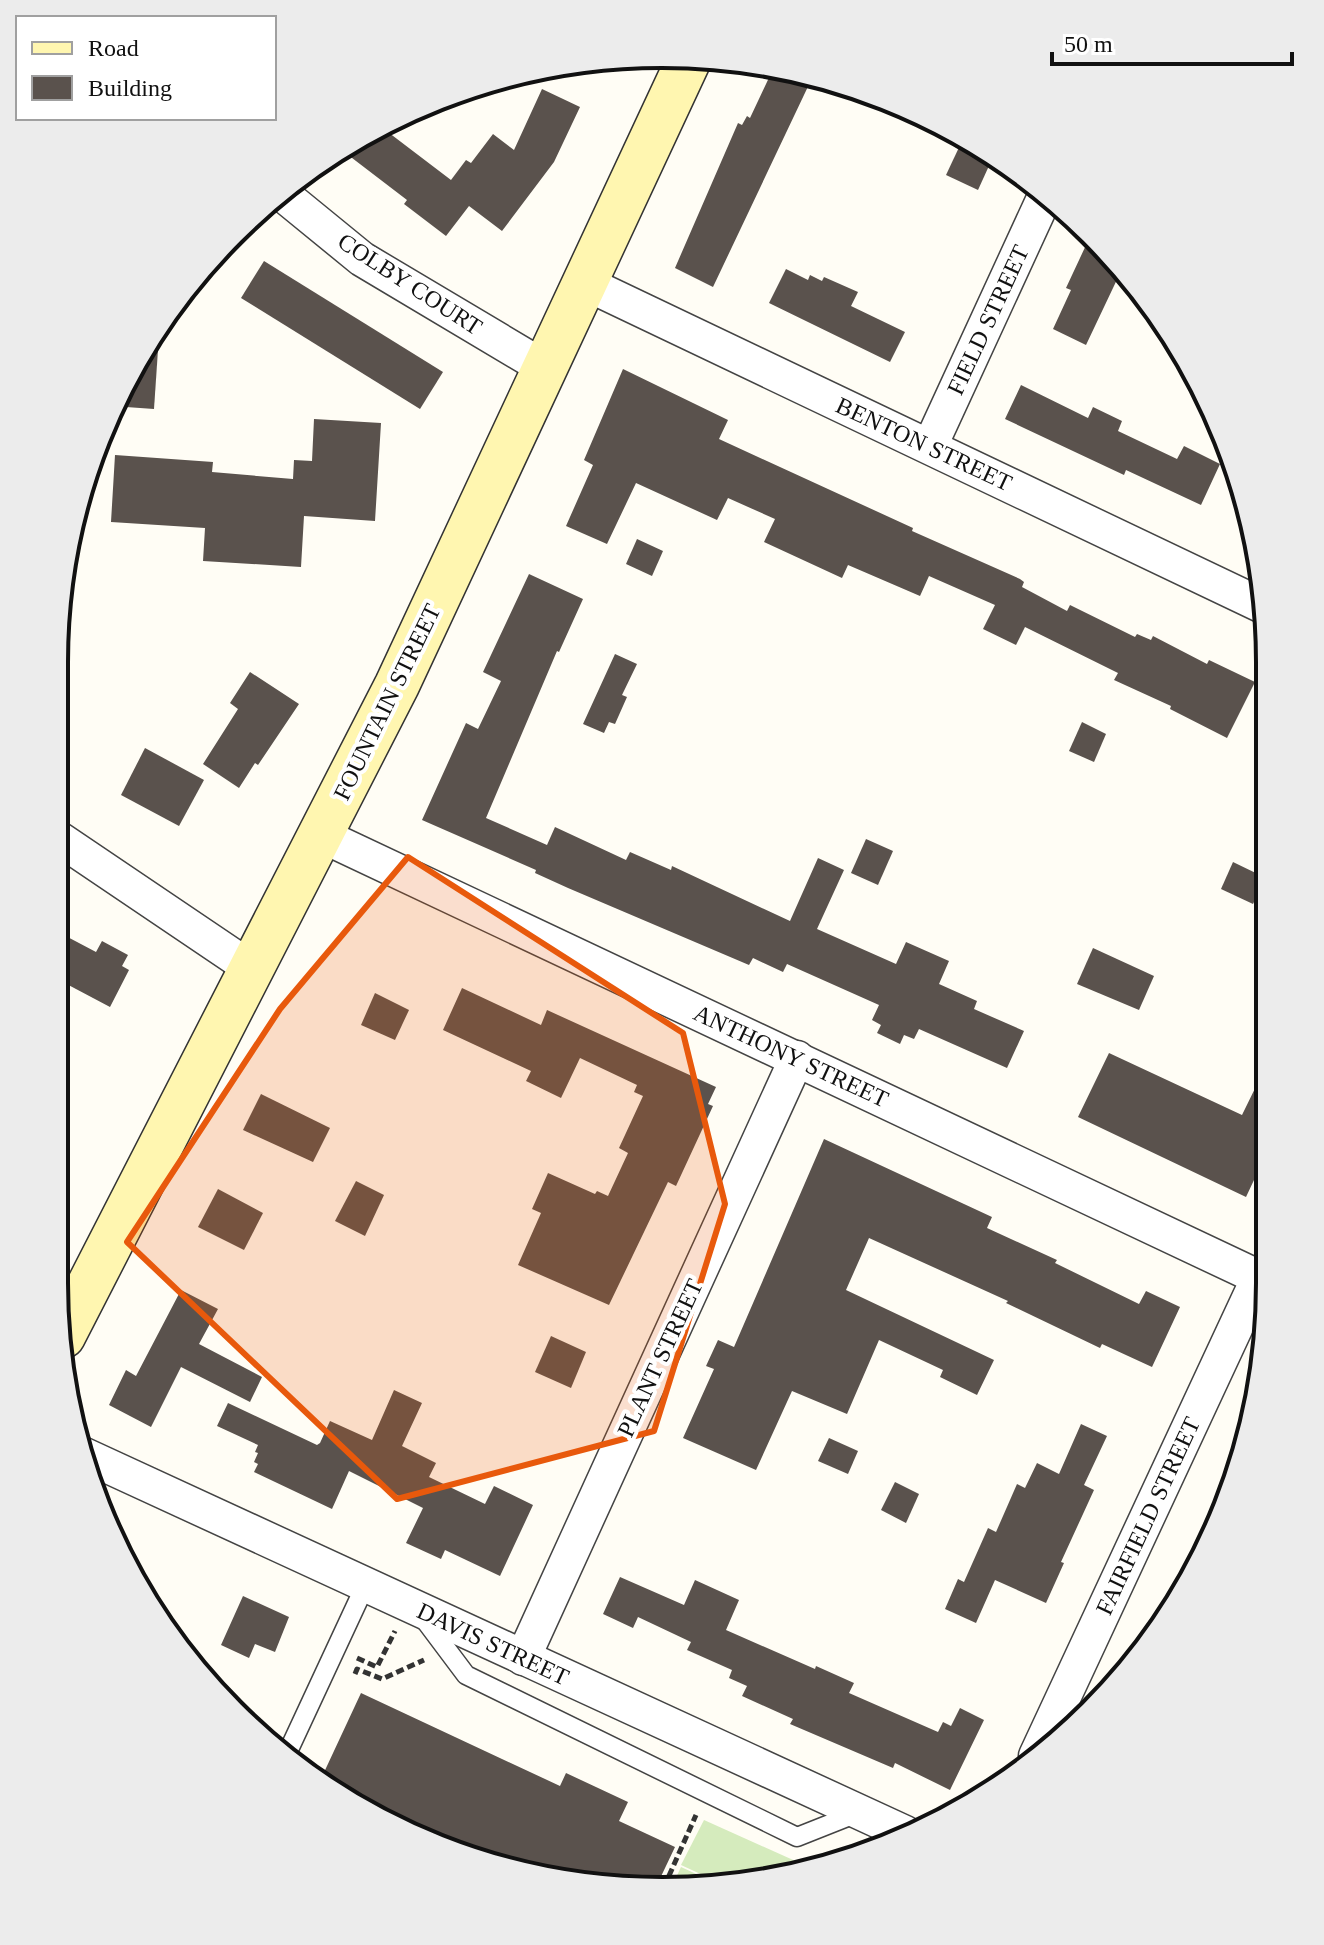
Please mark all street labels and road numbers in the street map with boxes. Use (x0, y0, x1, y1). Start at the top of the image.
street label: COLBY COURT (333, 228, 487, 340)
street label: FIELD STREET (942, 241, 1034, 399)
street label: BENTON STREET (832, 392, 1016, 496)
street label: FOUNTAIN STREET (328, 599, 446, 804)
street label: ANTHONY STREET (690, 999, 893, 1113)
street label: PLANT STREET (612, 1275, 708, 1441)
street label: FAIRFIELD STREET (1091, 1413, 1205, 1619)
street label: DAVIS STREET (413, 1598, 573, 1691)

